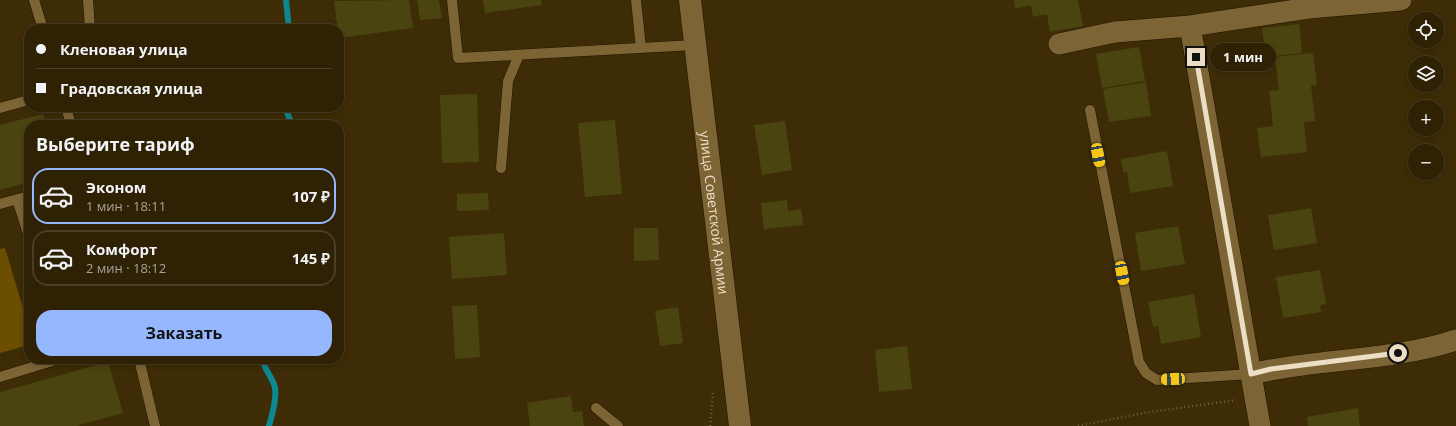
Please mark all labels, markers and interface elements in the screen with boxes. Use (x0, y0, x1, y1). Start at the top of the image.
map controls (1408, 12, 1444, 180)
button: locate (1408, 12, 1444, 48)
text: Кленовая улица (60, 39, 188, 59)
callout: 1 мин (1210, 43, 1276, 71)
route end (1187, 48, 1205, 66)
text: 1 мин (1223, 48, 1263, 66)
button: layers (1408, 56, 1444, 92)
text: Градовская улица (60, 78, 203, 98)
button: + (1408, 100, 1444, 136)
street label: улица Советской Армии (696, 130, 734, 295)
text: Выберите тариф (36, 132, 195, 156)
car (1090, 142, 1106, 168)
button: − (1408, 144, 1444, 180)
text: Эконом (86, 177, 146, 197)
icon: car (38, 178, 74, 214)
text: 107 ₽ (292, 186, 330, 206)
text: 1 мин · 18:11 (86, 197, 166, 215)
text: Комфорт (86, 239, 157, 259)
icon: car (38, 240, 74, 276)
text: 145 ₽ (292, 248, 330, 268)
text: 2 мин · 18:12 (86, 259, 166, 277)
car (1114, 260, 1130, 286)
button: Заказать (36, 310, 332, 356)
route start (1389, 344, 1407, 362)
car (1161, 372, 1185, 386)

